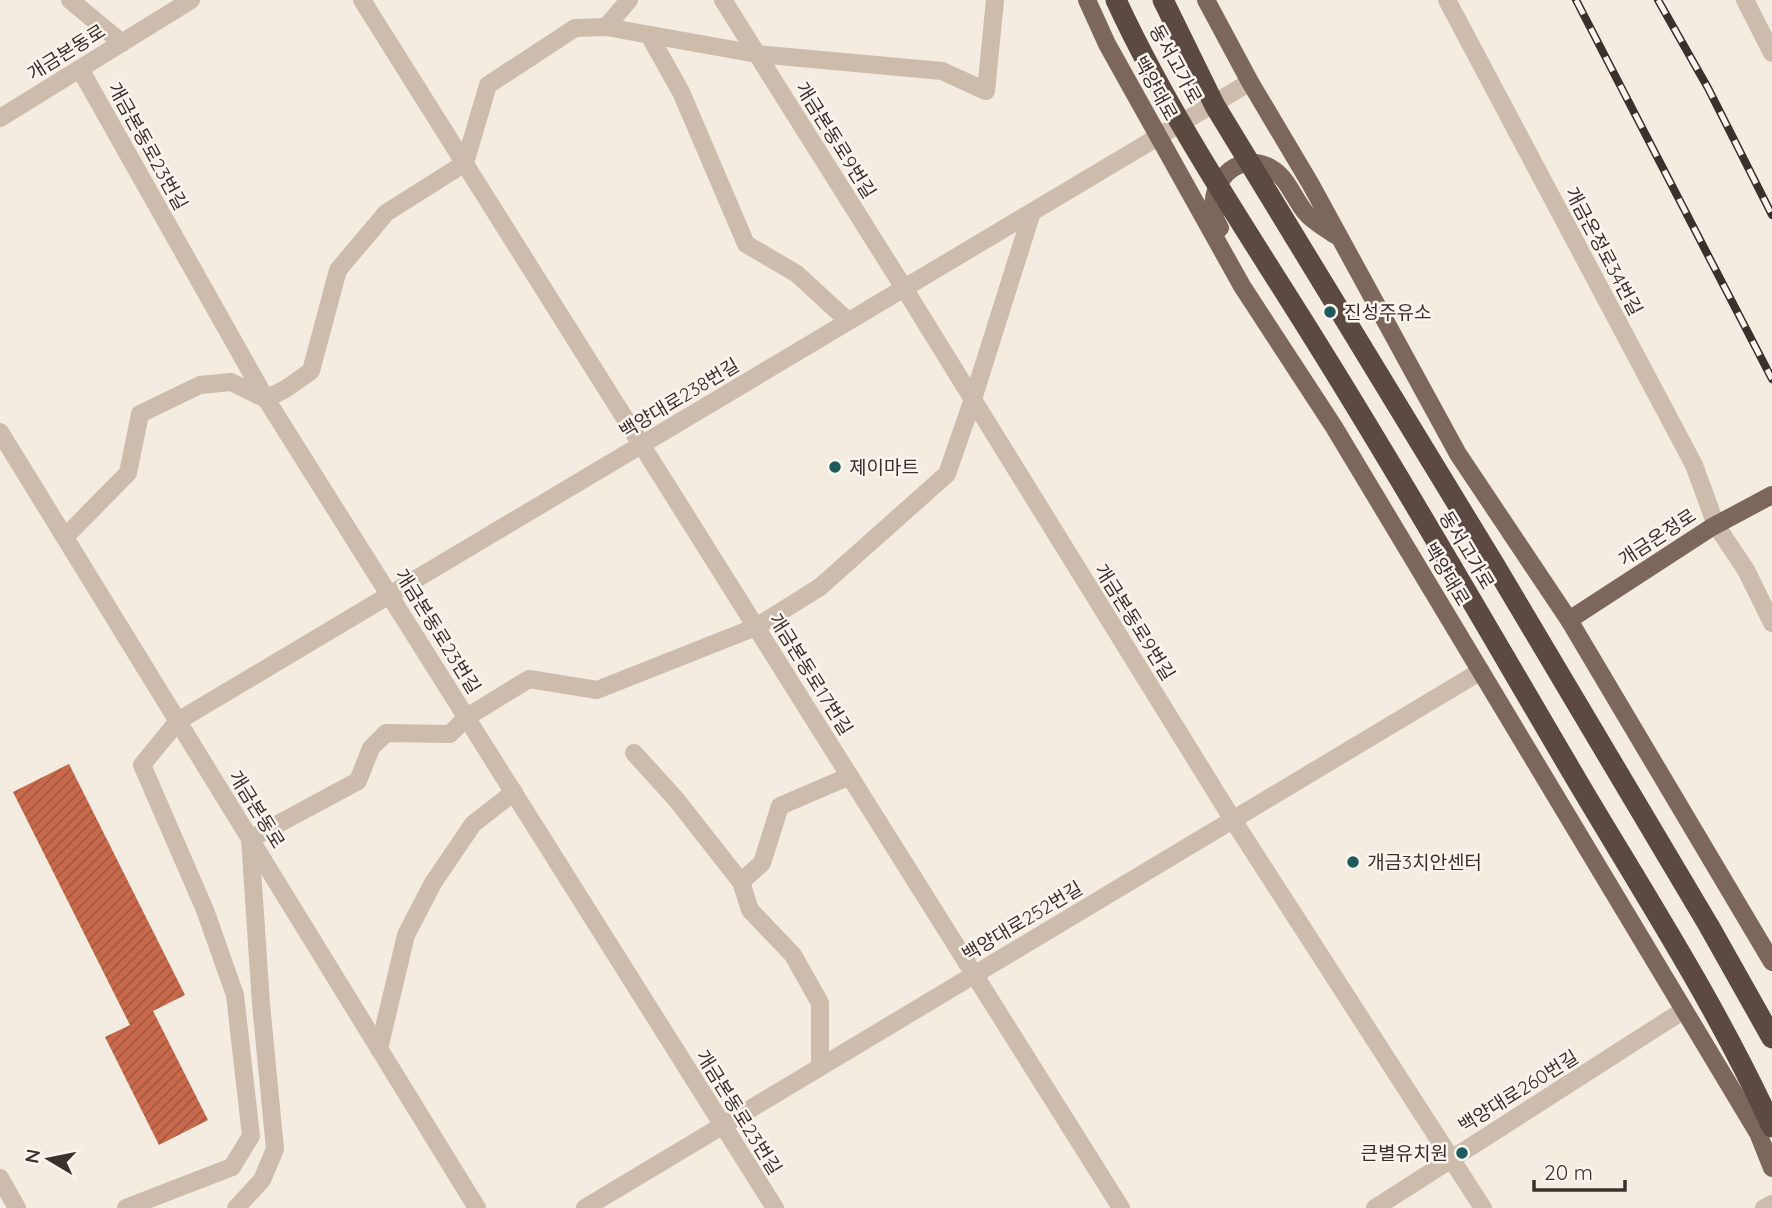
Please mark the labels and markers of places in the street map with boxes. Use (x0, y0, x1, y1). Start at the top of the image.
place label: 진성주유소 (1344, 300, 1431, 324)
marker: 진성주유소 (1322, 304, 1338, 320)
place label: 제이마트 (849, 455, 919, 479)
marker: 제이마트 (827, 459, 843, 475)
place label: 개금3치안센터 (1367, 850, 1482, 874)
marker: 개금3치안센터 (1345, 854, 1361, 870)
place label: 큰별유치원 (1361, 1141, 1448, 1165)
marker: 큰별유치원 (1454, 1145, 1470, 1161)

